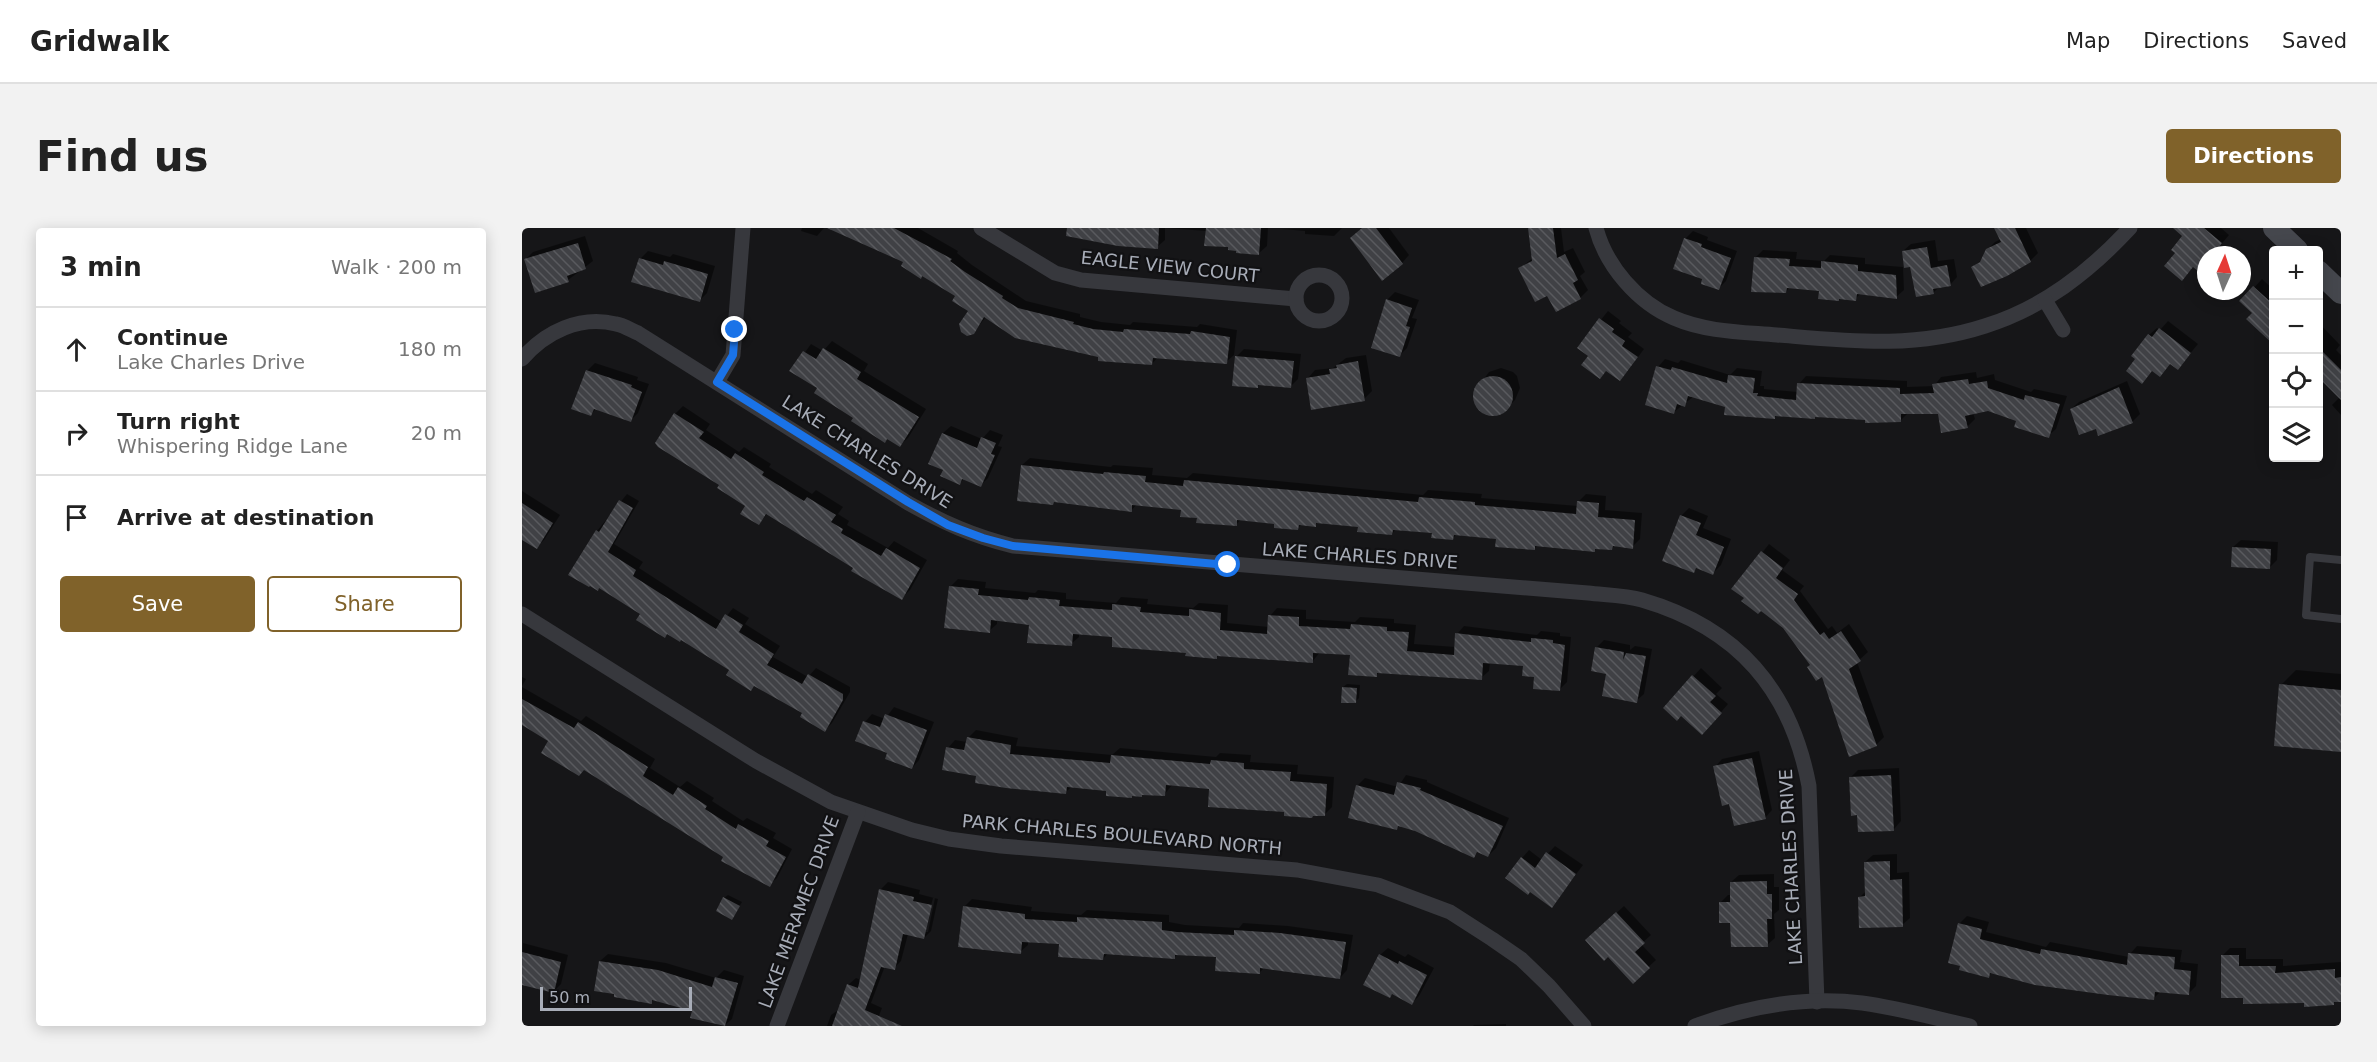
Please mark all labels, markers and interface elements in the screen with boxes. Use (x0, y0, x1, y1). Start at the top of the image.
text: Gridwalk (30, 25, 169, 58)
text: Map (2066, 29, 2110, 53)
text: Directions (2143, 29, 2249, 53)
text: Saved (2282, 29, 2347, 53)
button: Directions (2166, 129, 2341, 183)
text: Find us (36, 132, 209, 181)
north arrow (2197, 246, 2251, 300)
map controls (2269, 246, 2323, 462)
button: + (2269, 246, 2323, 300)
street label: EAGLE VIEW COURT (1080, 247, 1261, 286)
text: 3 min (60, 252, 142, 282)
text: Walk · 200 m (331, 255, 462, 279)
button: − (2269, 300, 2323, 354)
route end (721, 316, 747, 342)
text: Continue (117, 325, 228, 350)
icon: ahead (60, 333, 93, 366)
text: 180 m (398, 337, 462, 361)
text: Lake Charles Drive (117, 350, 305, 374)
button: locate (2269, 354, 2323, 408)
street label: LAKE CHARLES DRIVE (778, 391, 956, 513)
button: layers (2269, 408, 2323, 462)
text: Turn right (117, 409, 240, 434)
icon: right (60, 417, 93, 450)
text: 20 m (411, 421, 462, 445)
text: Whispering Ridge Lane (117, 434, 348, 458)
icon: arrive (60, 501, 93, 534)
text: Arrive at destination (117, 505, 374, 530)
street label: LAKE CHARLES DRIVE (1261, 538, 1459, 573)
route start (1214, 551, 1240, 577)
button: Save (60, 576, 255, 632)
button: Share (267, 576, 462, 632)
street label: LAKE CHARLES DRIVE (1775, 768, 1806, 966)
street label: PARK CHARLES BOULEVARD NORTH (961, 810, 1283, 859)
street label: LAKE MERAMEC DRIVE (754, 813, 843, 1011)
scale bar (540, 984, 692, 1012)
text: 50 m (549, 988, 590, 1007)

